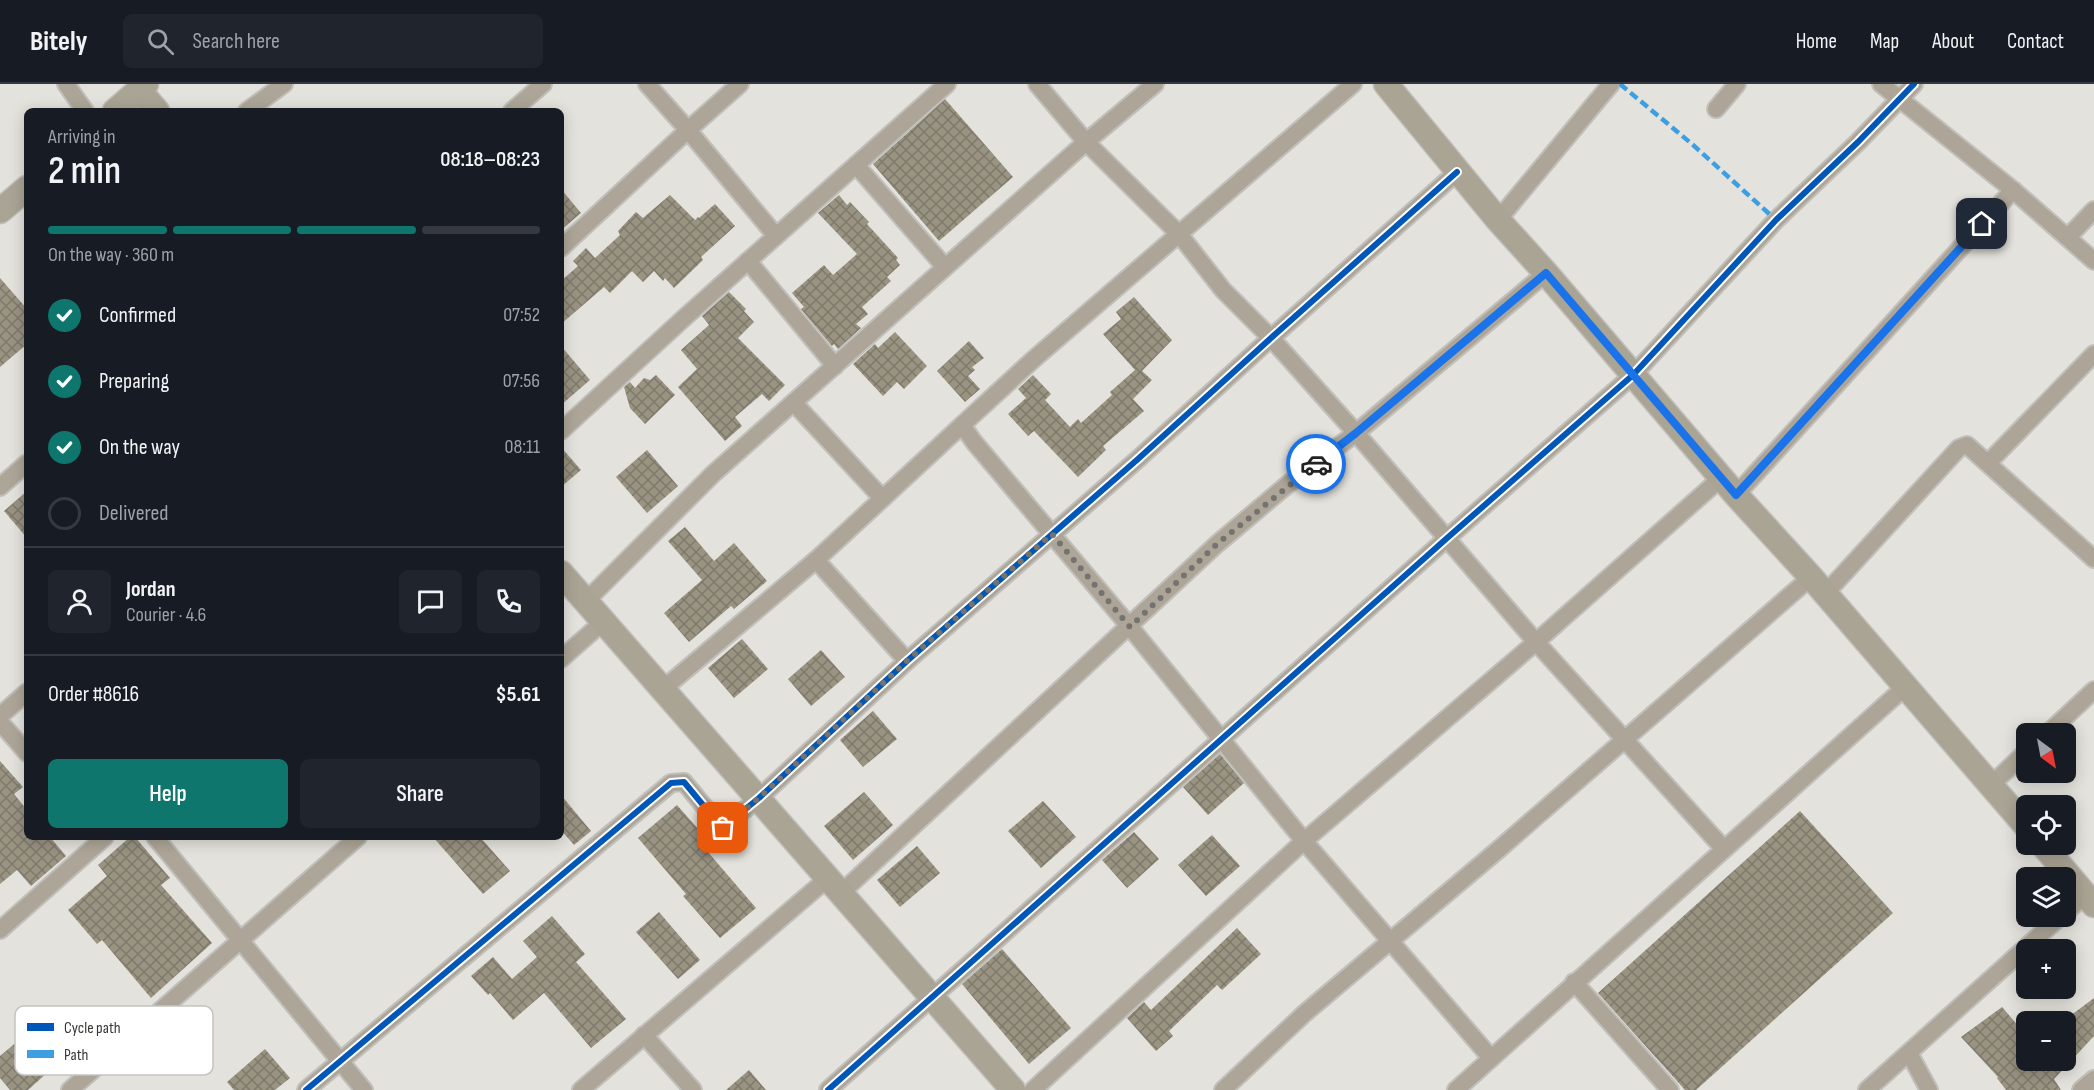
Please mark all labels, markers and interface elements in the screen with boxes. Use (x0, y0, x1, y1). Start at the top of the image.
search box (123, 14, 543, 68)
text: Bitely (30, 25, 87, 58)
icon: search (144, 25, 177, 58)
text: Search here (192, 28, 280, 55)
text: Home (1796, 29, 1837, 54)
text: Map (1870, 29, 1899, 54)
text: About (1932, 29, 1974, 54)
text: Contact (2007, 29, 2064, 54)
text: Arriving in (48, 125, 116, 149)
text: 08:18–08:23 (440, 146, 540, 173)
text: 2 min (48, 148, 121, 195)
pin (1956, 198, 2007, 249)
icon: home (1965, 207, 1998, 240)
text: On the way · 360 m (48, 243, 174, 267)
icon: check (48, 299, 81, 332)
text: Confirmed (99, 302, 176, 329)
text: 07:52 (503, 303, 540, 327)
icon: check (48, 365, 81, 398)
text: Preparing (99, 368, 169, 395)
text: 07:56 (503, 369, 540, 393)
icon: check (48, 431, 81, 464)
text: On the way (99, 434, 180, 461)
courier (1286, 434, 1346, 494)
text: 08:11 (505, 435, 540, 459)
icon: car (1300, 448, 1333, 481)
text: Delivered (99, 500, 168, 527)
button: person (48, 570, 111, 633)
button: chat (399, 570, 462, 633)
button: phone (477, 570, 540, 633)
text: Jordan (126, 576, 175, 603)
text: Courier · 4.6 (126, 603, 206, 627)
text: Order #8616 (48, 681, 139, 708)
text: $5.61 (496, 681, 540, 708)
north arrow (2016, 723, 2076, 783)
map controls (2016, 723, 2076, 1071)
button: Help (48, 759, 288, 828)
button: Share (300, 759, 540, 828)
button: locate (2016, 795, 2076, 855)
pin (697, 802, 748, 853)
icon: bag (706, 811, 739, 844)
button: layers (2016, 867, 2076, 927)
button: + (2016, 939, 2076, 999)
legend (15, 1006, 213, 1075)
button: − (2016, 1011, 2076, 1071)
text: Cycle path (64, 1019, 121, 1038)
text: Path (64, 1046, 88, 1065)

